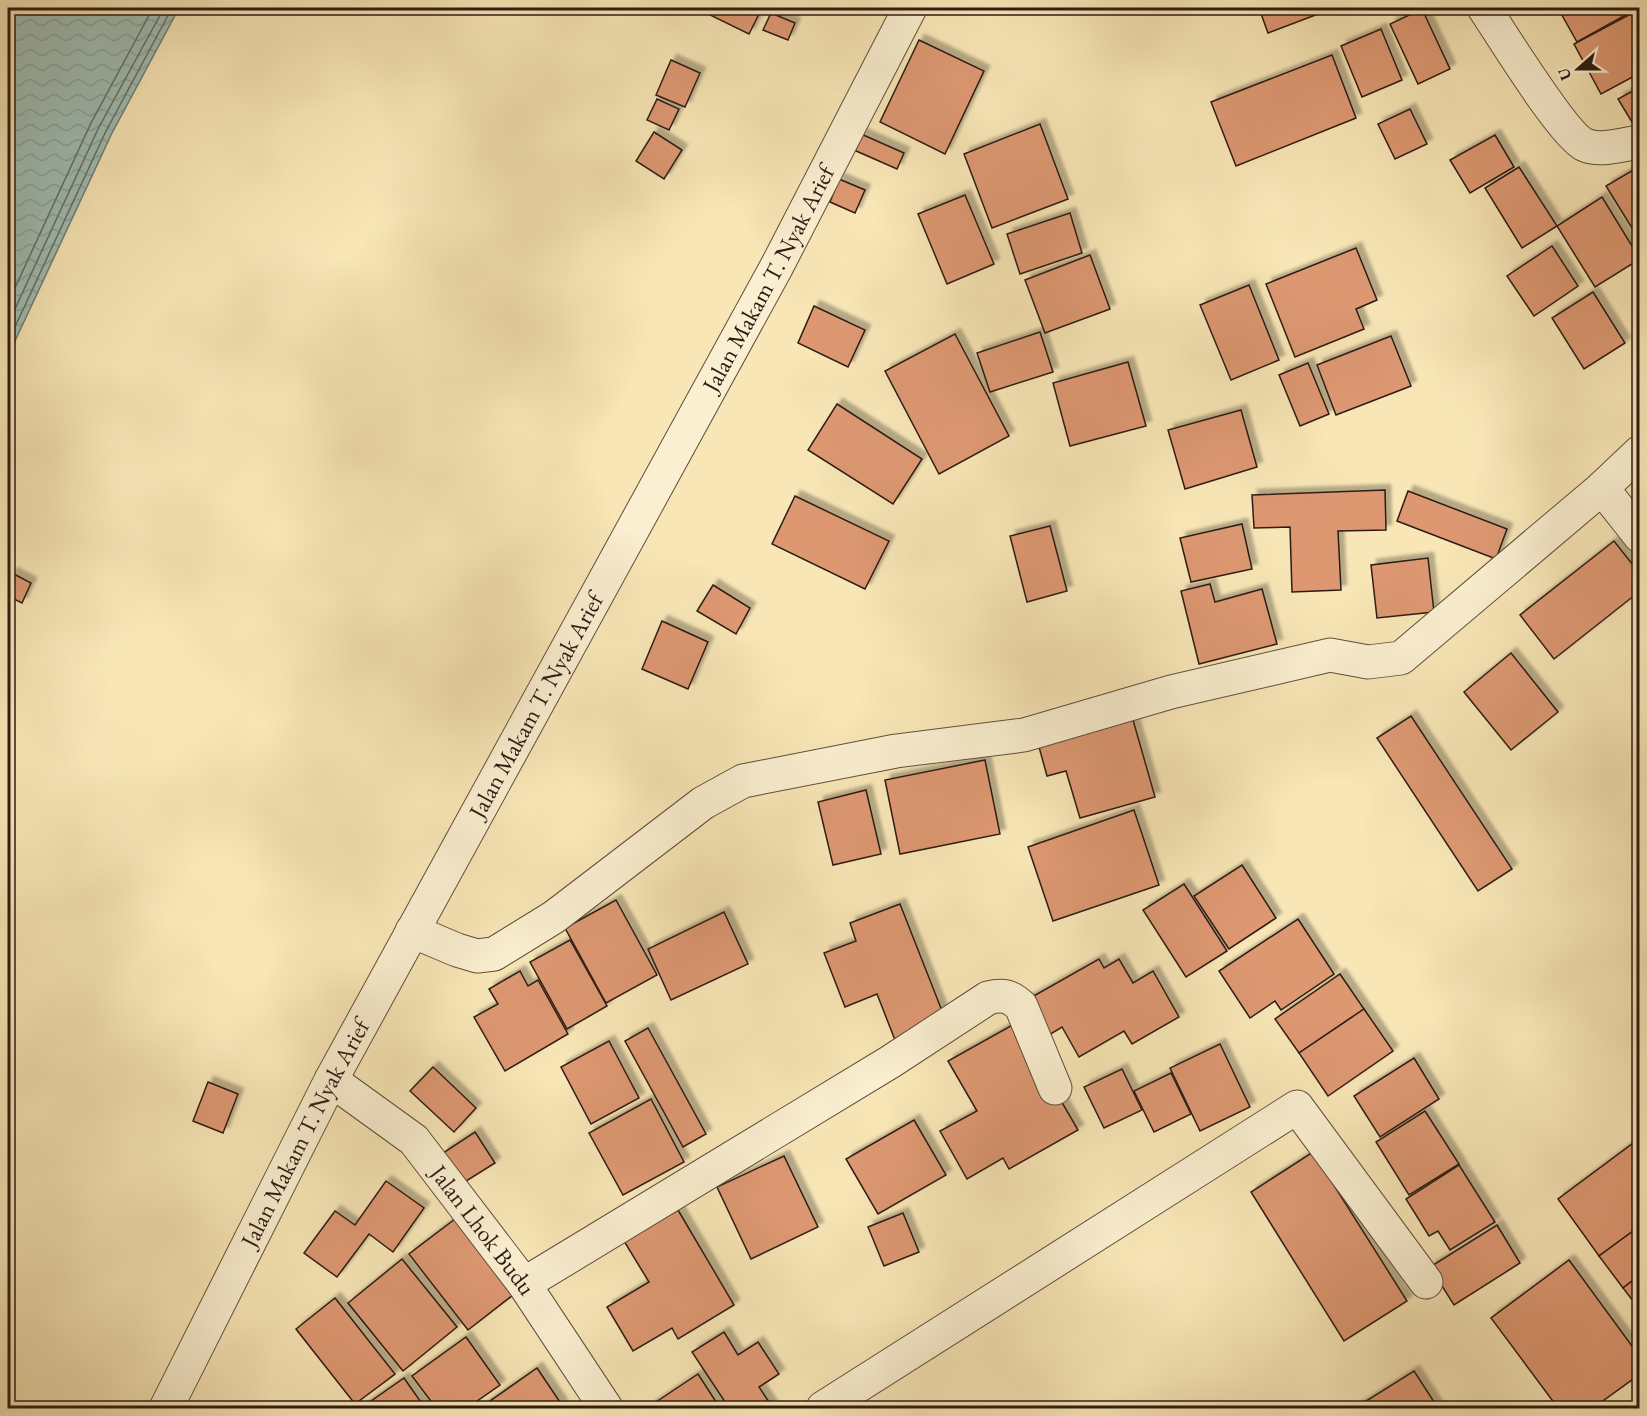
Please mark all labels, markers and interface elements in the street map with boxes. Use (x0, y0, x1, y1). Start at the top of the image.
north arrow (1548, 39, 1608, 99)
text: U (1552, 65, 1576, 84)
street label: Jalan Makam T. Nyak Arief (694, 157, 843, 399)
street label: Jalan Makam T. Nyak Arief (460, 584, 612, 825)
street label: Jalan Makam T. Nyak Arief (232, 1010, 378, 1254)
street label: Jalan Lhok Budu (422, 1157, 543, 1301)

